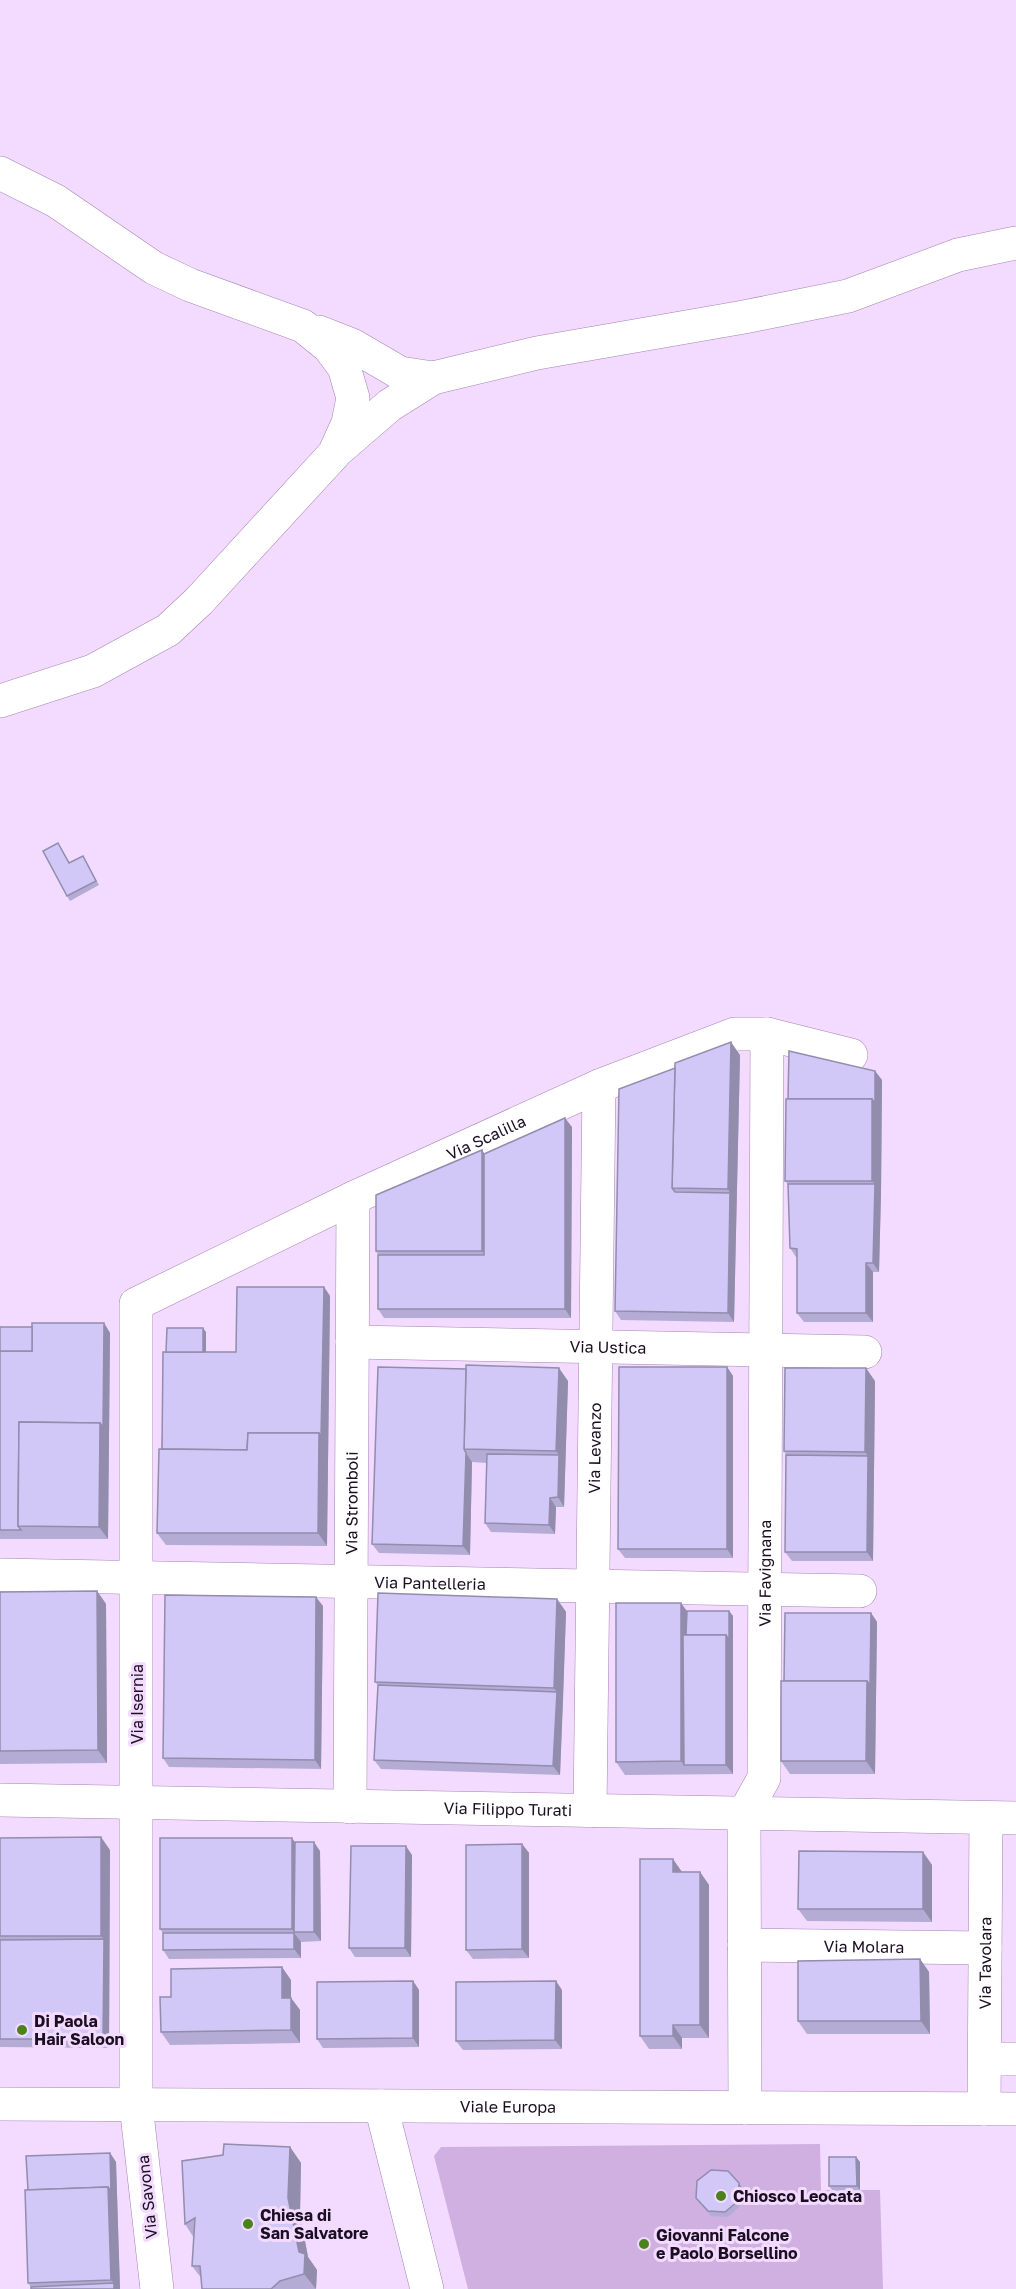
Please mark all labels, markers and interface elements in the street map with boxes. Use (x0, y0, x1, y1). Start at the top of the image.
street label: Via Scalilla (443, 1111, 529, 1164)
street label: Via Ustica (569, 1336, 647, 1358)
street label: Via Levanzo (584, 1402, 605, 1494)
street label: Via Stromboli (341, 1451, 362, 1555)
street label: Via Favignana (755, 1520, 775, 1627)
street label: Via Pantelleria (374, 1572, 486, 1594)
street label: Via Isernia (127, 1664, 147, 1744)
street label: Via Filippo Turati (443, 1798, 572, 1820)
street label: Via Tavolara (975, 1916, 995, 2010)
street label: Via Molara (823, 1936, 905, 1957)
place label: Di Paola Hair Saloon (34, 2011, 124, 2049)
marker: Di Paola Hair Saloon (15, 2023, 29, 2037)
street label: Viale Europa (460, 2096, 556, 2117)
street label: Via Savona (133, 2154, 161, 2240)
place label: Chiosco Leocata (733, 2186, 862, 2206)
marker: Chiosco Leocata (714, 2189, 728, 2203)
place label: Chiesa di San Salvatore (260, 2205, 368, 2243)
marker: Chiesa di San Salvatore (241, 2217, 255, 2231)
place label: Giovanni Falcone e Paolo Borsellino (656, 2225, 798, 2263)
marker: Giovanni Falcone e Paolo Borsellino (637, 2237, 651, 2251)

